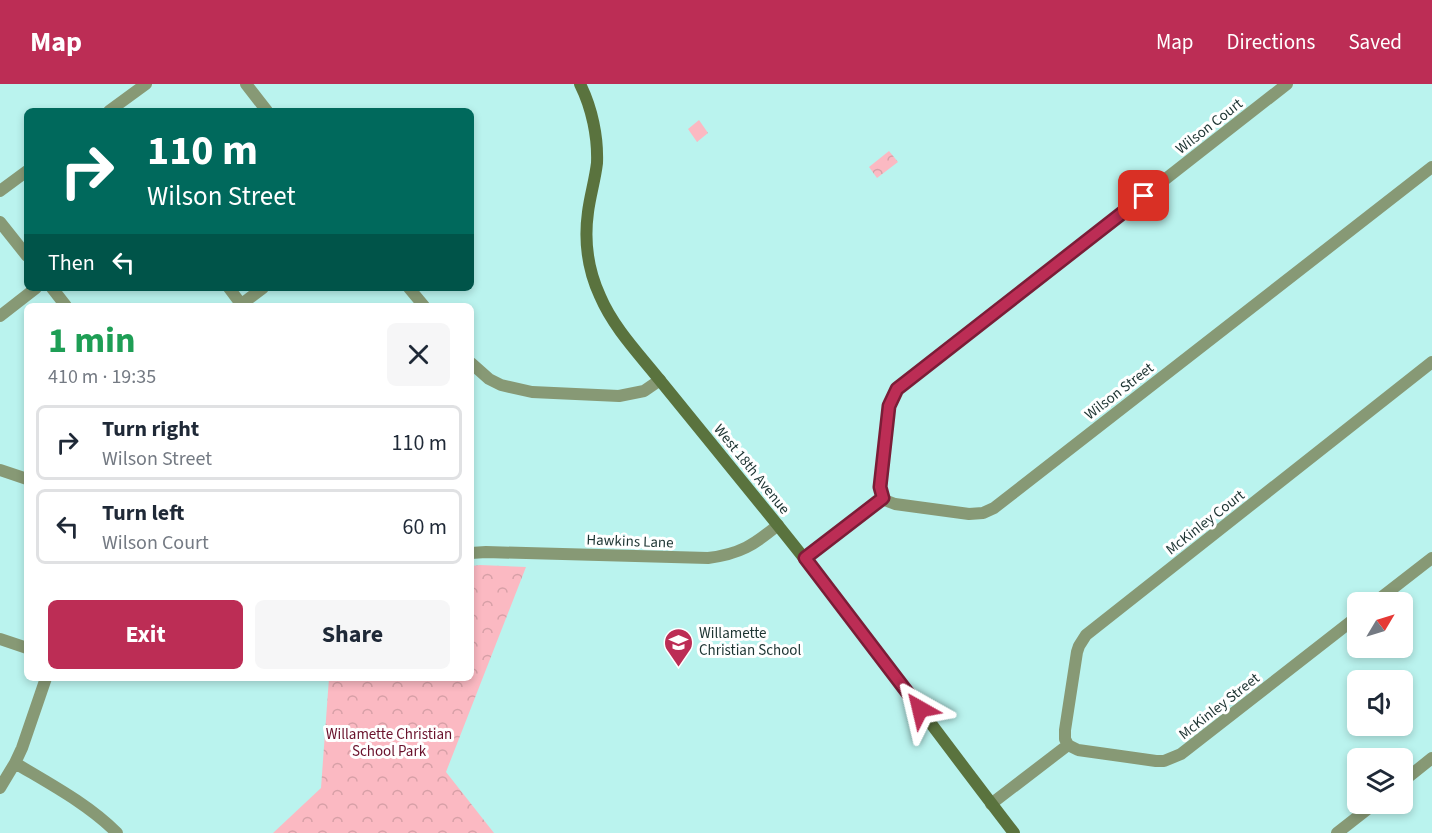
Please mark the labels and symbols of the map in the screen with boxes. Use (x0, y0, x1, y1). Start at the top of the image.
street label: Wilson Court (1171, 93, 1247, 159)
pin (1118, 170, 1169, 221)
street label: Wilson Street (1080, 358, 1158, 425)
street label: West 18th Avenue (709, 420, 795, 519)
street label: McKinley Court (1161, 485, 1249, 560)
street label: Hawkins Lane (586, 529, 674, 554)
north arrow (1347, 592, 1413, 658)
place label: Willamette Christian School (699, 623, 801, 661)
school or university icon: Willamette Christian School (662, 626, 694, 668)
street label: McKinley Street (1175, 668, 1264, 745)
position arrow (888, 677, 952, 741)
park label: Willamette Christian School Park (326, 724, 452, 762)

